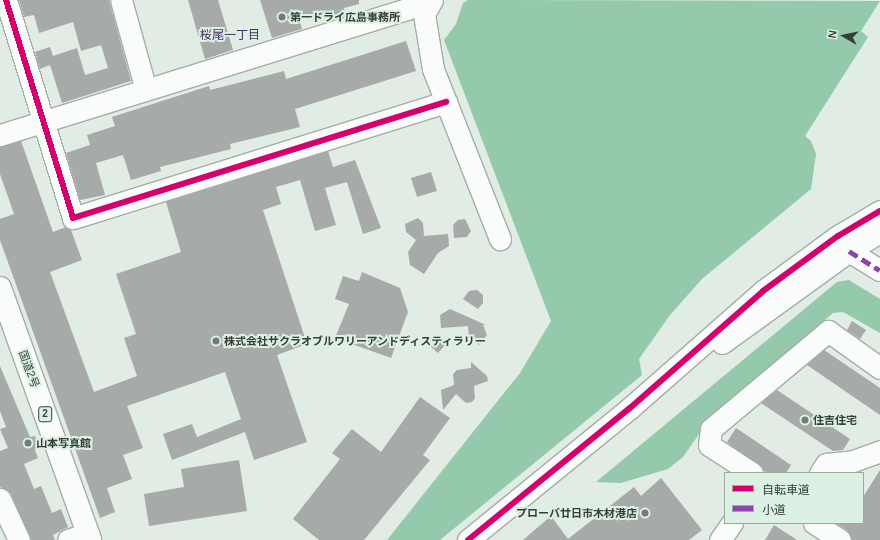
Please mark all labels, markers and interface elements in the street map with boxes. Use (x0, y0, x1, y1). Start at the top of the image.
place label: 第一ドライ広島事務所 (290, 10, 400, 24)
marker: 第一ドライ広島事務所 (277, 12, 287, 22)
north arrow (824, 16, 864, 56)
district label: 桜尾一丁目 (200, 29, 260, 43)
text: N (826, 29, 839, 39)
place label: 株式会社サクラオブルワリーアンドディスティラリー (224, 334, 488, 348)
marker: 株式会社サクラオブルワリーアンドディスティラリー (211, 336, 221, 346)
street label: 国道2号 (16, 348, 42, 390)
road number: 2 (38, 406, 52, 422)
place label: 住吉住宅 (813, 413, 857, 427)
marker: 住吉住宅 (800, 415, 810, 425)
place label: 山本写真館 (36, 436, 91, 450)
marker: 山本写真館 (23, 438, 33, 448)
legend (724, 472, 864, 524)
text: 自転車道 (762, 483, 810, 497)
text: 小道 (762, 503, 786, 517)
place label: プローバ廿日市木材港店 (516, 506, 637, 520)
marker: プローバ廿日市木材港店 (640, 508, 650, 518)

